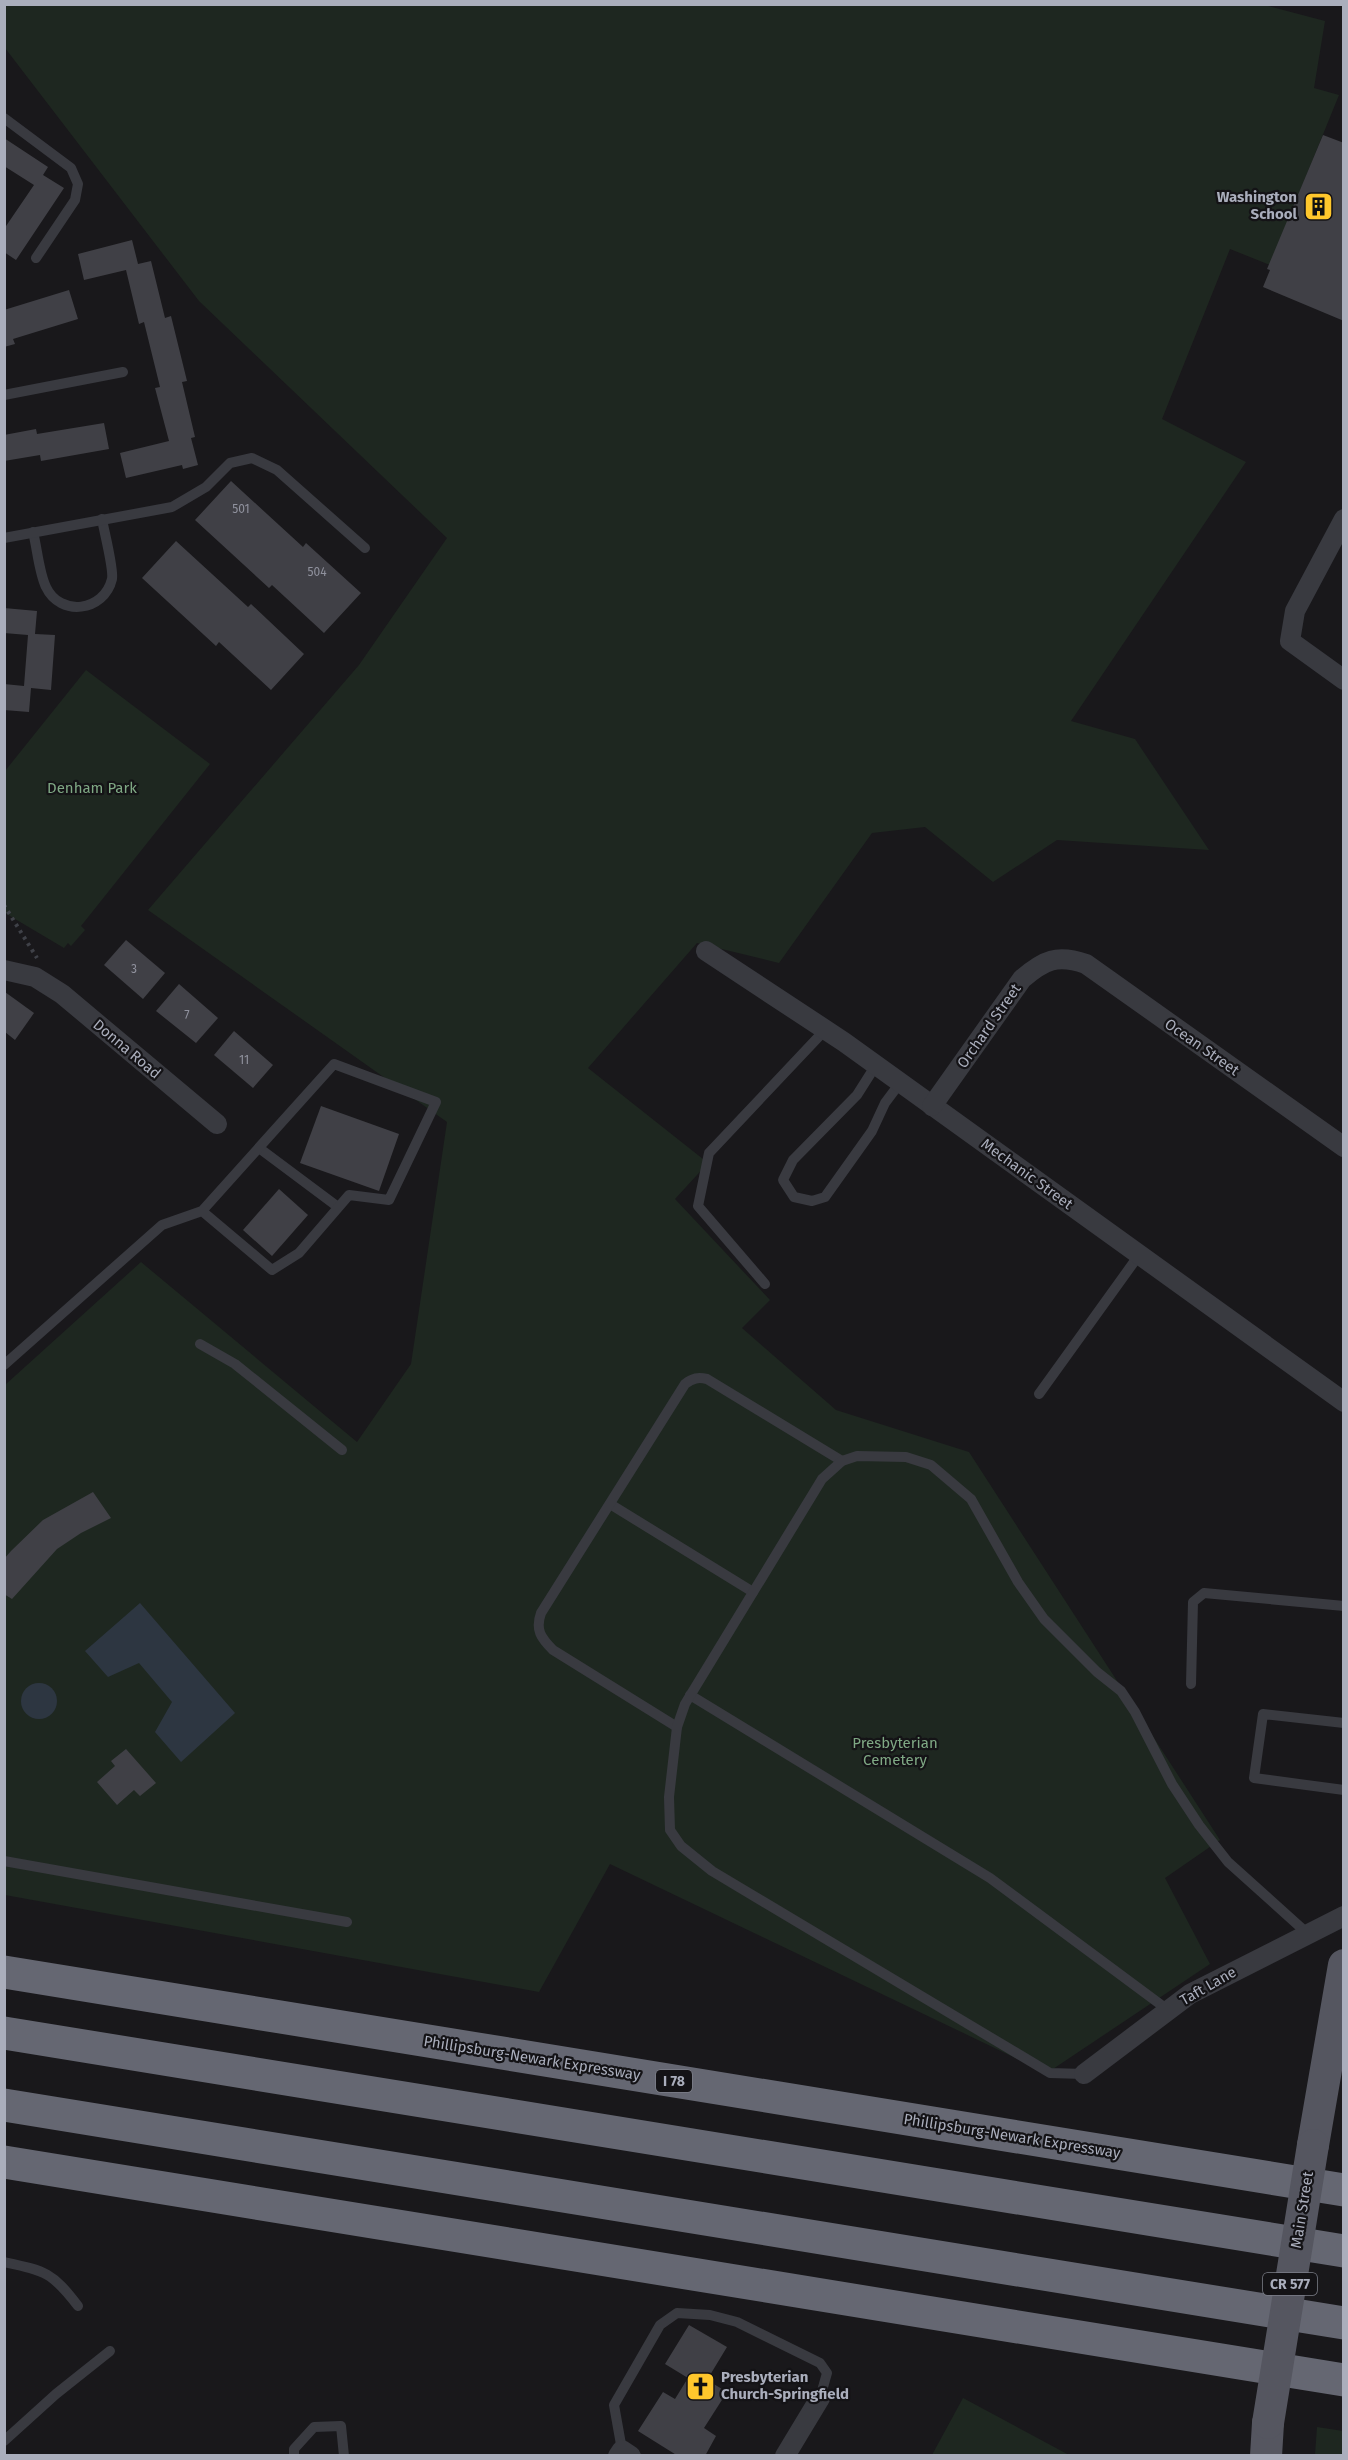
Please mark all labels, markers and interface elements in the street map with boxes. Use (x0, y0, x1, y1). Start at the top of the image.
place label: Washington School (1217, 188, 1298, 223)
building icon: Washington School (1302, 190, 1334, 222)
house number: 501 (232, 502, 250, 516)
house number: 504 (307, 565, 327, 579)
park label: Denham Park (47, 779, 137, 797)
house number: 3 (131, 962, 137, 976)
street label: Orchard Street (953, 980, 1025, 1072)
house number: 7 (184, 1008, 190, 1022)
street label: Ocean Street (1161, 1015, 1243, 1080)
street label: Donna Road (90, 1016, 164, 1082)
house number: 11 (239, 1053, 249, 1067)
street label: Mechanic Street (978, 1135, 1077, 1214)
park label: Presbyterian Cemetery (852, 1734, 938, 1769)
street label: Taft Lane (1177, 1963, 1239, 2009)
street label: Phillipsburg-Newark Expressway (422, 2032, 642, 2084)
road number: I 78 (656, 2070, 692, 2092)
street label: Phillipsburg-Newark Expressway (902, 2110, 1122, 2162)
street label: Main Street (1287, 2170, 1317, 2250)
road number: CR 577 (1263, 2273, 1317, 2295)
place label: Presbyterian Church-Springfield (721, 2368, 849, 2403)
church icon: Presbyterian Church-Springfield (684, 2370, 716, 2402)

